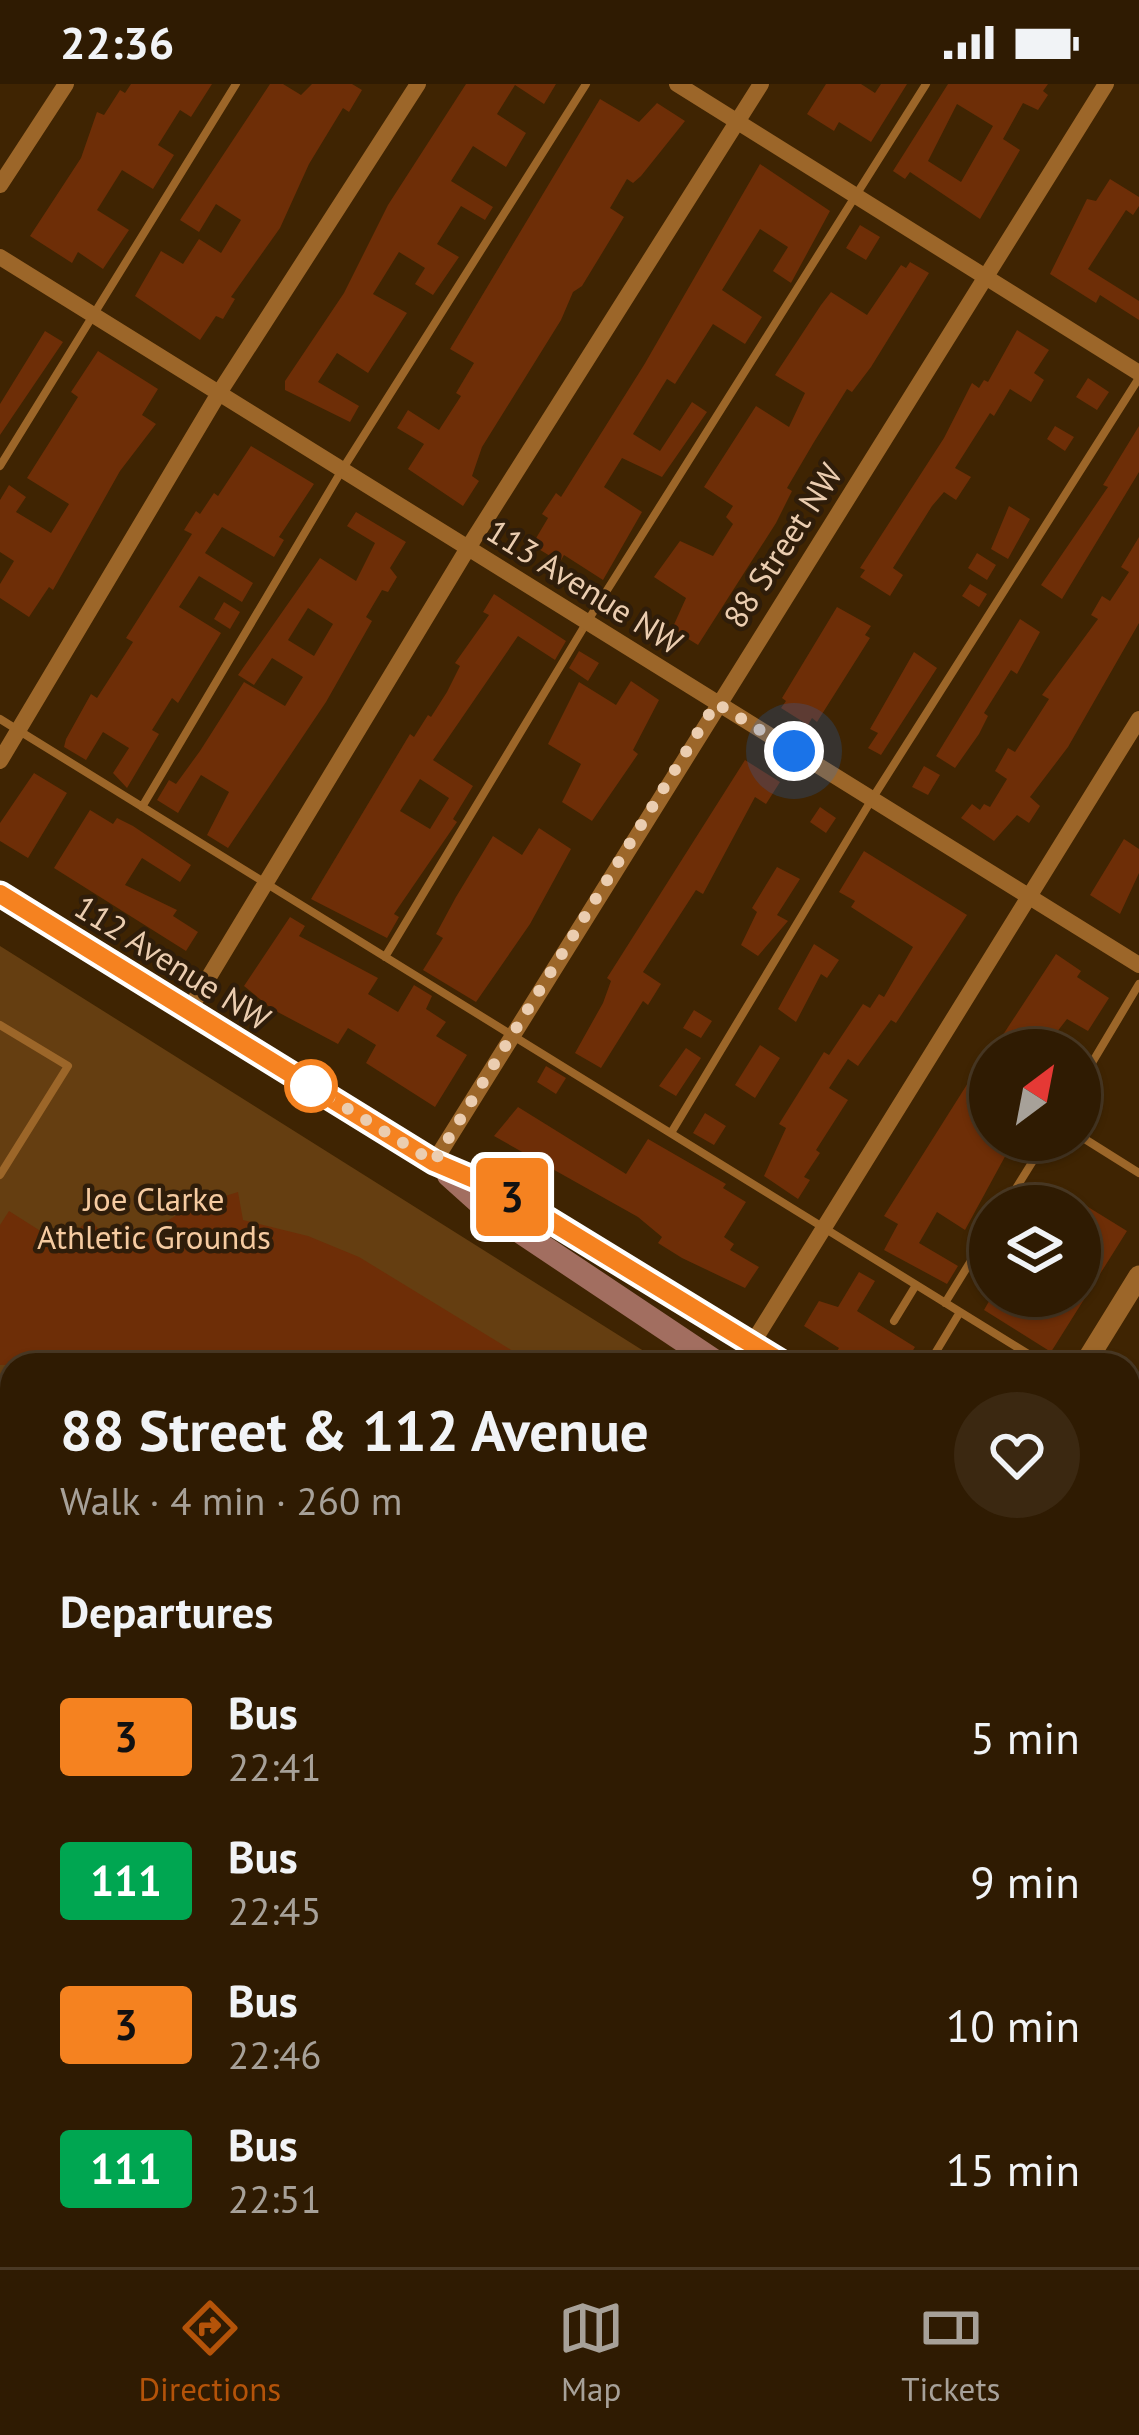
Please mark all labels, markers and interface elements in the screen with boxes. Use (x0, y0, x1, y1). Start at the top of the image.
text: 22:36 (60, 13, 174, 71)
street label: 88 Street NW (713, 454, 851, 635)
street label: 113 Avenue NW (479, 509, 692, 664)
your location (764, 721, 824, 781)
street label: 112 Avenue NW (67, 885, 280, 1040)
north arrow (969, 1029, 1101, 1161)
map controls (969, 1029, 1101, 1317)
unlabelled marker (286, 1061, 336, 1111)
line badge: 3 (473, 1158, 551, 1236)
text: 3 (500, 1169, 524, 1224)
park label: Joe Clarke Athletic Grounds (37, 1177, 271, 1258)
button: layers (969, 1185, 1101, 1317)
button: heart (954, 1392, 1080, 1518)
text: 88 Street & 112 Avenue (60, 1393, 649, 1467)
text: Walk · 4 min · 260 m (60, 1475, 402, 1526)
text: Departures (60, 1582, 273, 1640)
text: Bus (228, 1683, 298, 1741)
text: 5 min (970, 1708, 1080, 1766)
text: 3 (114, 1709, 138, 1764)
text: 22:41 (228, 1741, 322, 1792)
text: Bus (228, 1827, 298, 1885)
text: 9 min (970, 1852, 1080, 1910)
text: 111 (90, 1853, 162, 1908)
text: 22:45 (228, 1885, 322, 1936)
text: Bus (228, 1971, 298, 2029)
text: 10 min (946, 1996, 1080, 2054)
text: 3 (114, 1997, 138, 2052)
text: 22:46 (228, 2029, 322, 2080)
text: Bus (228, 2115, 298, 2173)
text: 15 min (946, 2140, 1080, 2198)
text: 111 (90, 2141, 162, 2196)
text: 22:51 (228, 2173, 322, 2224)
tab: Directions (139, 2295, 281, 2410)
tab: Map (558, 2295, 624, 2410)
tab: Tickets (901, 2295, 1000, 2410)

